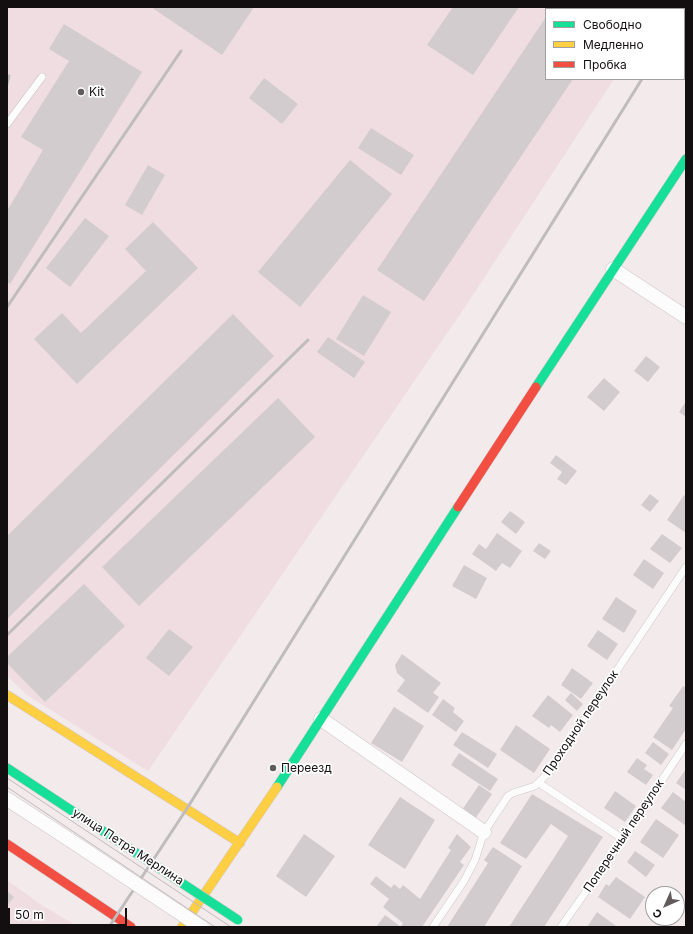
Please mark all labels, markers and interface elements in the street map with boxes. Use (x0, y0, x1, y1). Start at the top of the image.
legend (545, 8, 685, 80)
text: Свободно (583, 17, 642, 32)
text: Медленно (583, 37, 644, 52)
text: Пробка (583, 57, 627, 72)
place label: Kit (89, 85, 104, 99)
marker: Kit (76, 87, 86, 97)
street label: Проходной переулок (540, 668, 622, 778)
place label: Переезд (281, 761, 332, 775)
marker: Переезд (268, 763, 278, 773)
street label: Поперечный переулок (581, 777, 667, 895)
street label: улица Петра Мерлина (70, 806, 186, 888)
north arrow (645, 886, 685, 926)
scale bar (10, 900, 129, 926)
text: С (649, 906, 665, 922)
text: 50 m (15, 907, 44, 922)

